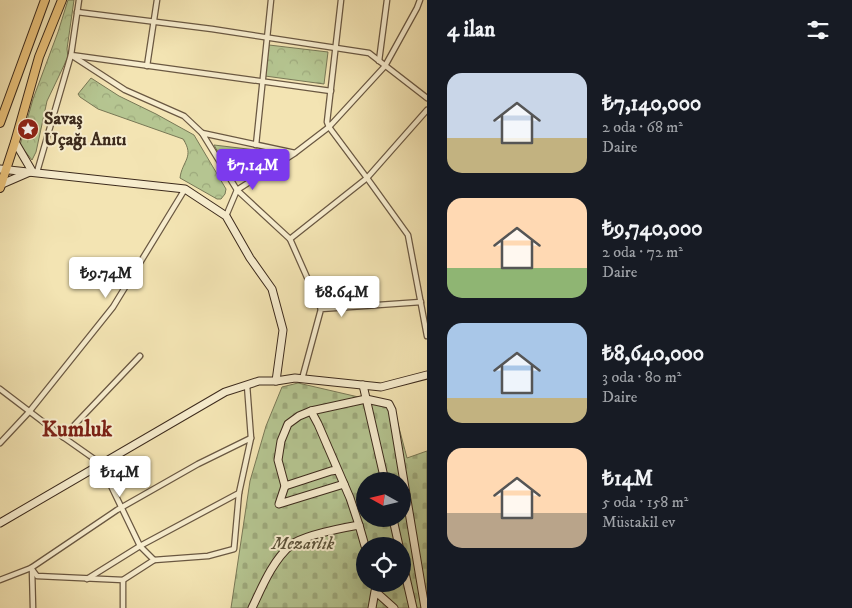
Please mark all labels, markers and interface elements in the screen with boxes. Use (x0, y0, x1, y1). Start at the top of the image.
icon: filters (804, 16, 832, 44)
text: 4 ilan (447, 17, 495, 43)
text: ₺7,140,000 (602, 91, 701, 117)
icon: home (487, 93, 547, 153)
place label: Savaş Uçağı Anıtı (44, 108, 127, 151)
place icon: Savaş Uçağı Anıtı (16, 117, 40, 141)
text: 2 oda · 68 m² (602, 117, 683, 137)
text: Daire (602, 137, 637, 157)
pin: ₺7.14M (212, 148, 294, 191)
text: ₺7.14M (228, 155, 279, 175)
text: ₺9,740,000 (602, 216, 703, 242)
icon: home (487, 218, 547, 278)
text: 2 oda · 72 m² (602, 242, 683, 262)
pin: ₺9.74M (65, 256, 147, 299)
text: Daire (602, 262, 637, 282)
text: ₺9.74M (80, 263, 132, 283)
pin: ₺8.64M (301, 276, 383, 318)
text: ₺8.64M (315, 282, 369, 302)
text: ₺8,640,000 (602, 341, 704, 367)
icon: home (487, 343, 547, 403)
text: 3 oda · 80 m² (602, 367, 681, 387)
text: Daire (602, 387, 637, 407)
district label: Kumluk (42, 416, 113, 443)
pin: ₺14M (90, 456, 150, 498)
text: ₺14M (101, 462, 139, 482)
text: ₺14M (602, 466, 653, 492)
icon: home (487, 468, 547, 528)
north arrow (356, 472, 411, 528)
map controls (356, 472, 411, 592)
text: 5 oda · 158 m² (602, 492, 689, 512)
text: Müstakil ev (602, 512, 675, 532)
park label: Mezarlık (270, 533, 335, 555)
button: locate (356, 537, 411, 592)

